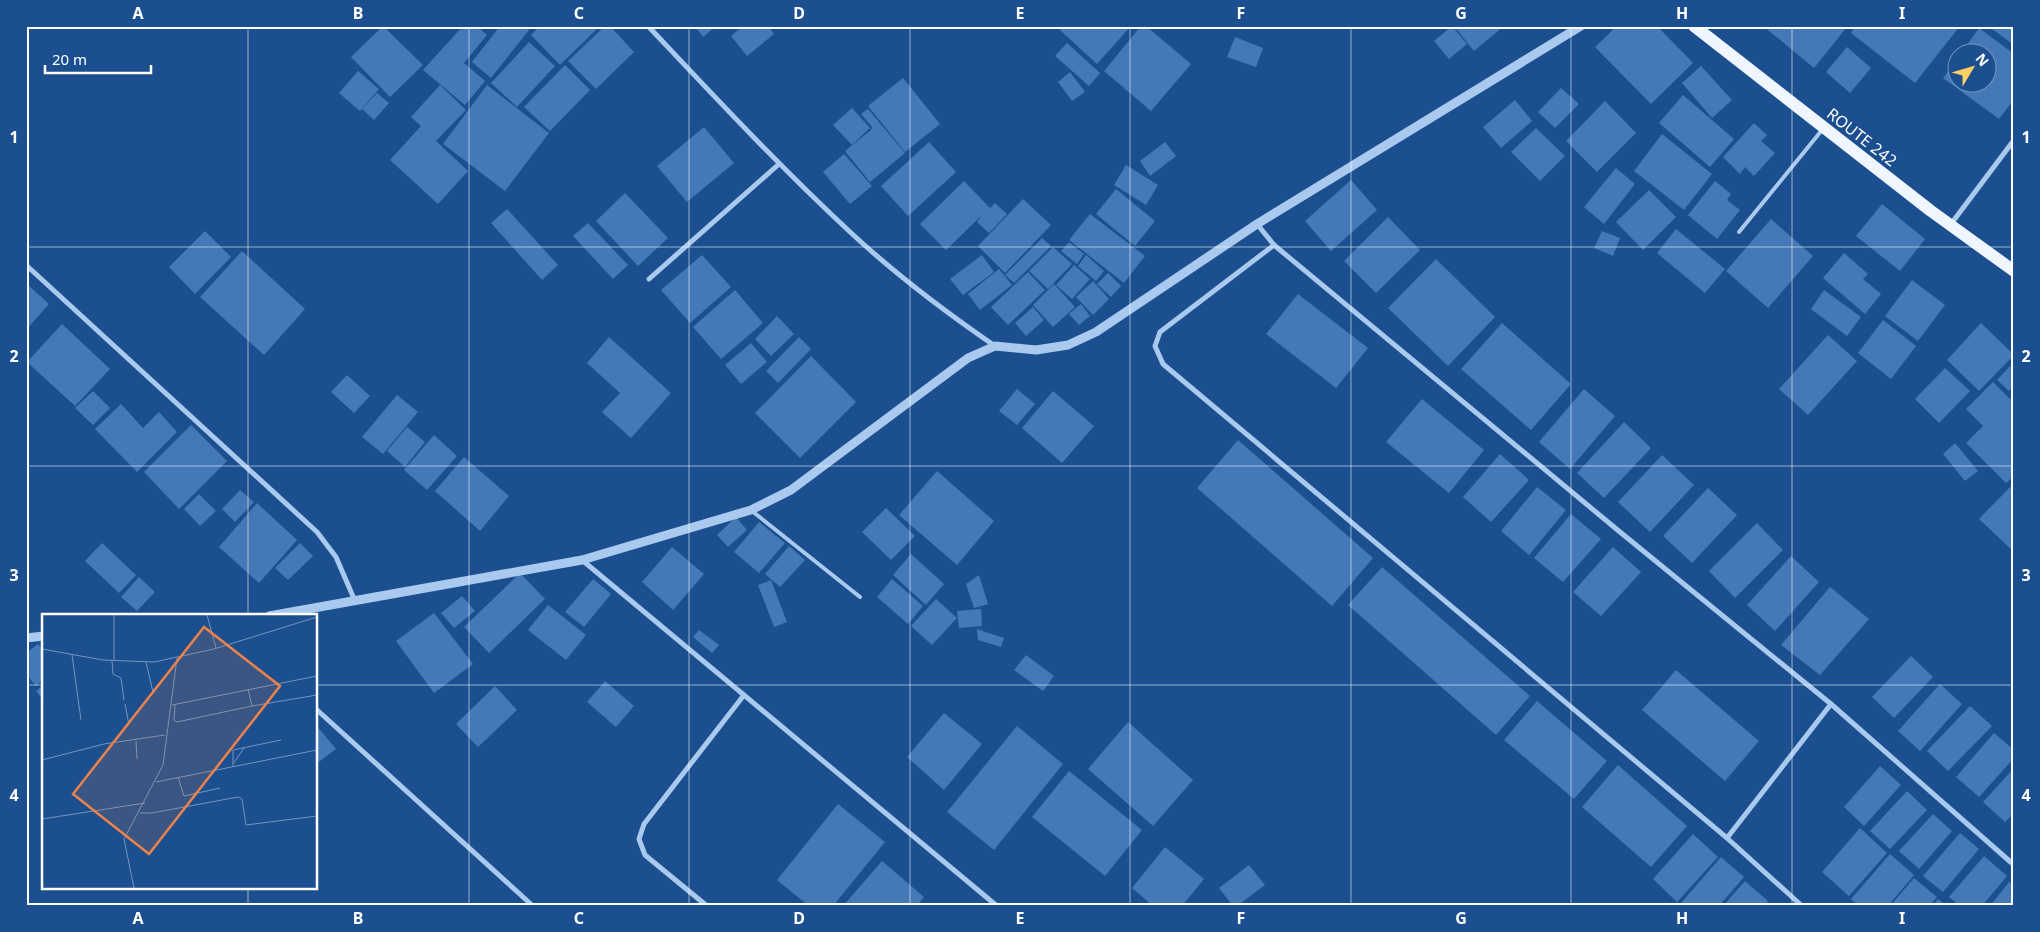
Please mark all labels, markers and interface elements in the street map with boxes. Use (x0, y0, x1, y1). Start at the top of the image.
text: A (132, 2, 144, 24)
text: B (353, 2, 363, 24)
text: C (574, 2, 584, 24)
text: D (793, 2, 805, 24)
text: E (1016, 2, 1025, 24)
text: F (1237, 2, 1245, 24)
text: G (1455, 2, 1467, 24)
text: H (1676, 2, 1688, 24)
text: I (1899, 2, 1905, 24)
scale bar (45, 42, 151, 74)
north arrow (1948, 42, 1998, 92)
text: 20 m (52, 49, 87, 69)
text: N (1972, 49, 1994, 70)
street label: ROUTE 242 (1822, 103, 1902, 171)
text: 1 (9, 126, 19, 148)
text: 1 (2021, 126, 2031, 148)
text: 2 (9, 345, 19, 367)
text: 2 (2021, 345, 2031, 367)
text: 3 (9, 564, 19, 586)
text: 3 (2021, 564, 2031, 586)
inset map (42, 614, 318, 890)
text: 4 (9, 784, 19, 806)
text: 4 (2021, 784, 2031, 806)
text: A (132, 907, 144, 929)
text: B (353, 907, 363, 929)
text: C (574, 907, 584, 929)
text: D (793, 907, 805, 929)
text: E (1016, 907, 1025, 929)
text: F (1237, 907, 1245, 929)
text: G (1455, 907, 1467, 929)
text: H (1676, 907, 1688, 929)
text: I (1899, 907, 1905, 929)

